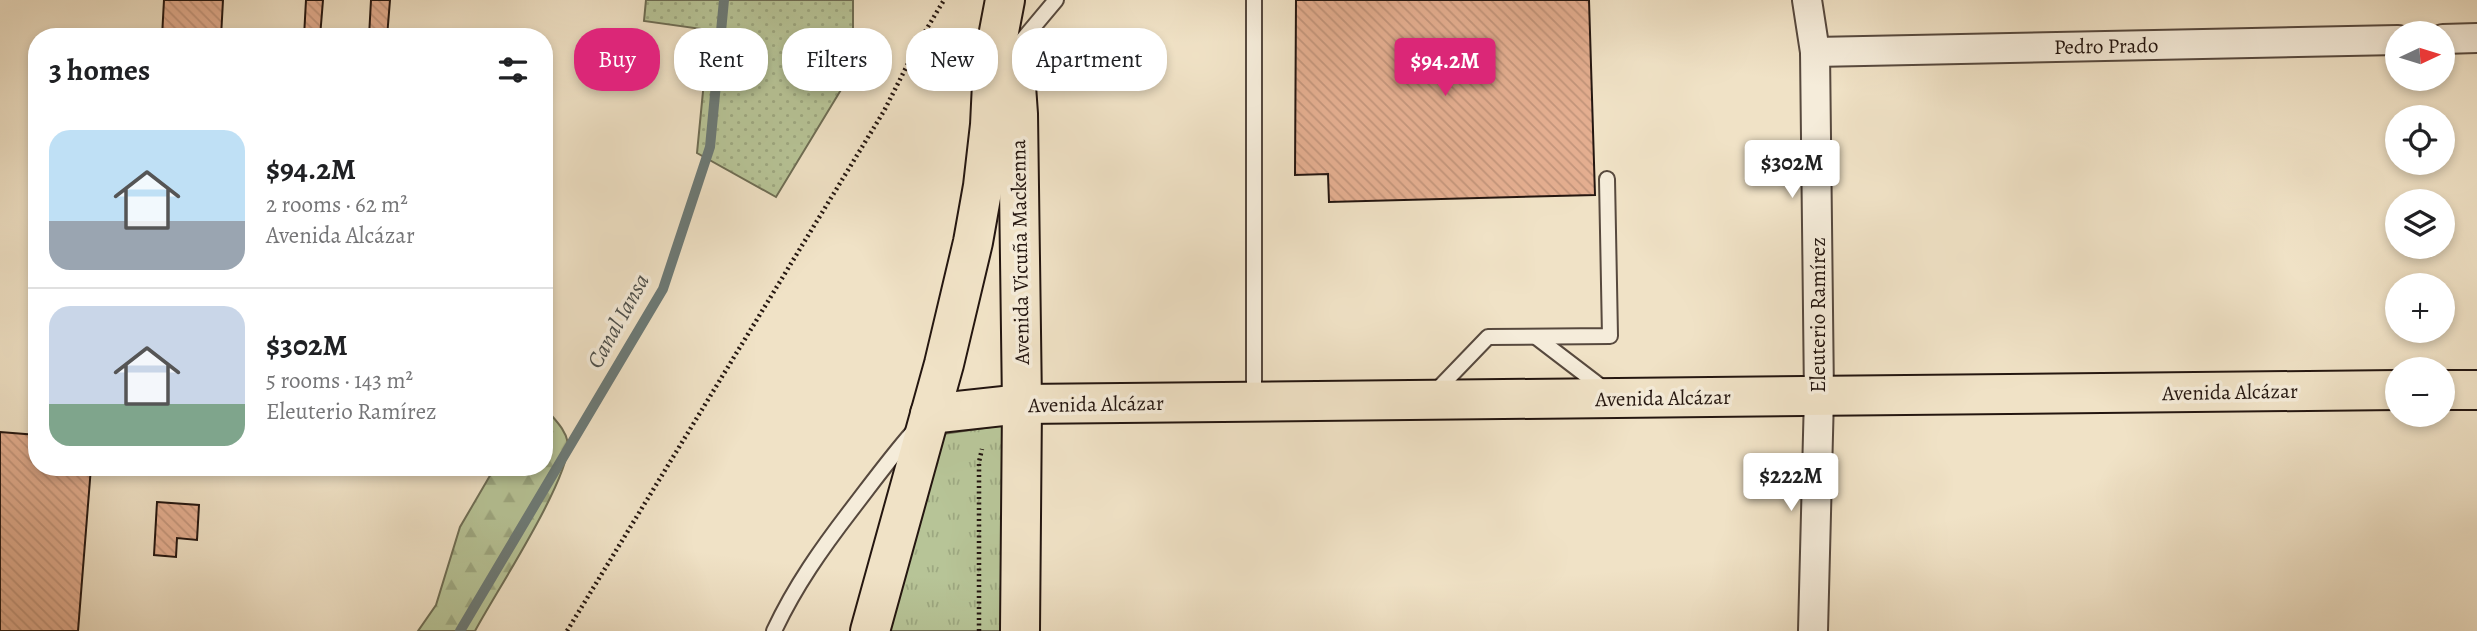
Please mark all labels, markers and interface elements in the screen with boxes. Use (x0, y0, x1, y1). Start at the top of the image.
north arrow (2385, 21, 2455, 91)
map controls (2385, 21, 2455, 427)
chip: Buy (574, 28, 660, 91)
chip: Rent (674, 28, 768, 91)
chip: Filters (782, 28, 892, 91)
chip: New (906, 28, 998, 91)
chip: Apartment (1012, 28, 1167, 91)
street label: Pedro Prado (2054, 31, 2158, 61)
pin: $94.2M (1388, 38, 1502, 98)
text: $94.2M (1411, 45, 1479, 76)
text: 3 homes (49, 50, 150, 90)
icon: filters (494, 51, 532, 89)
button: locate (2385, 105, 2455, 175)
street label: Avenida Vicuña Mackenna (1004, 139, 1036, 366)
pin: $302M (1743, 140, 1841, 200)
text: $302M (1761, 147, 1823, 178)
text: $94.2M (266, 149, 356, 189)
icon: home (105, 158, 189, 242)
text: 2 rooms · 62 m² (266, 189, 408, 220)
button: layers (2385, 189, 2455, 259)
text: Avenida Alcázar (266, 220, 415, 251)
street label: Eleuterio Ramírez (1804, 237, 1832, 393)
water label: Canal Iansa (579, 268, 657, 374)
button: + (2385, 273, 2455, 343)
text: $302M (266, 325, 348, 365)
icon: home (105, 334, 189, 418)
button: − (2385, 357, 2455, 427)
text: 5 rooms · 143 m² (266, 365, 413, 396)
street label: Avenida Alcázar (2161, 377, 2298, 407)
street label: Avenida Alcázar (1594, 383, 1731, 413)
street label: Avenida Alcázar (1027, 389, 1164, 419)
text: Eleuterio Ramírez (266, 396, 437, 427)
pin: $222M (1742, 454, 1840, 513)
text: $222M (1759, 460, 1823, 491)

